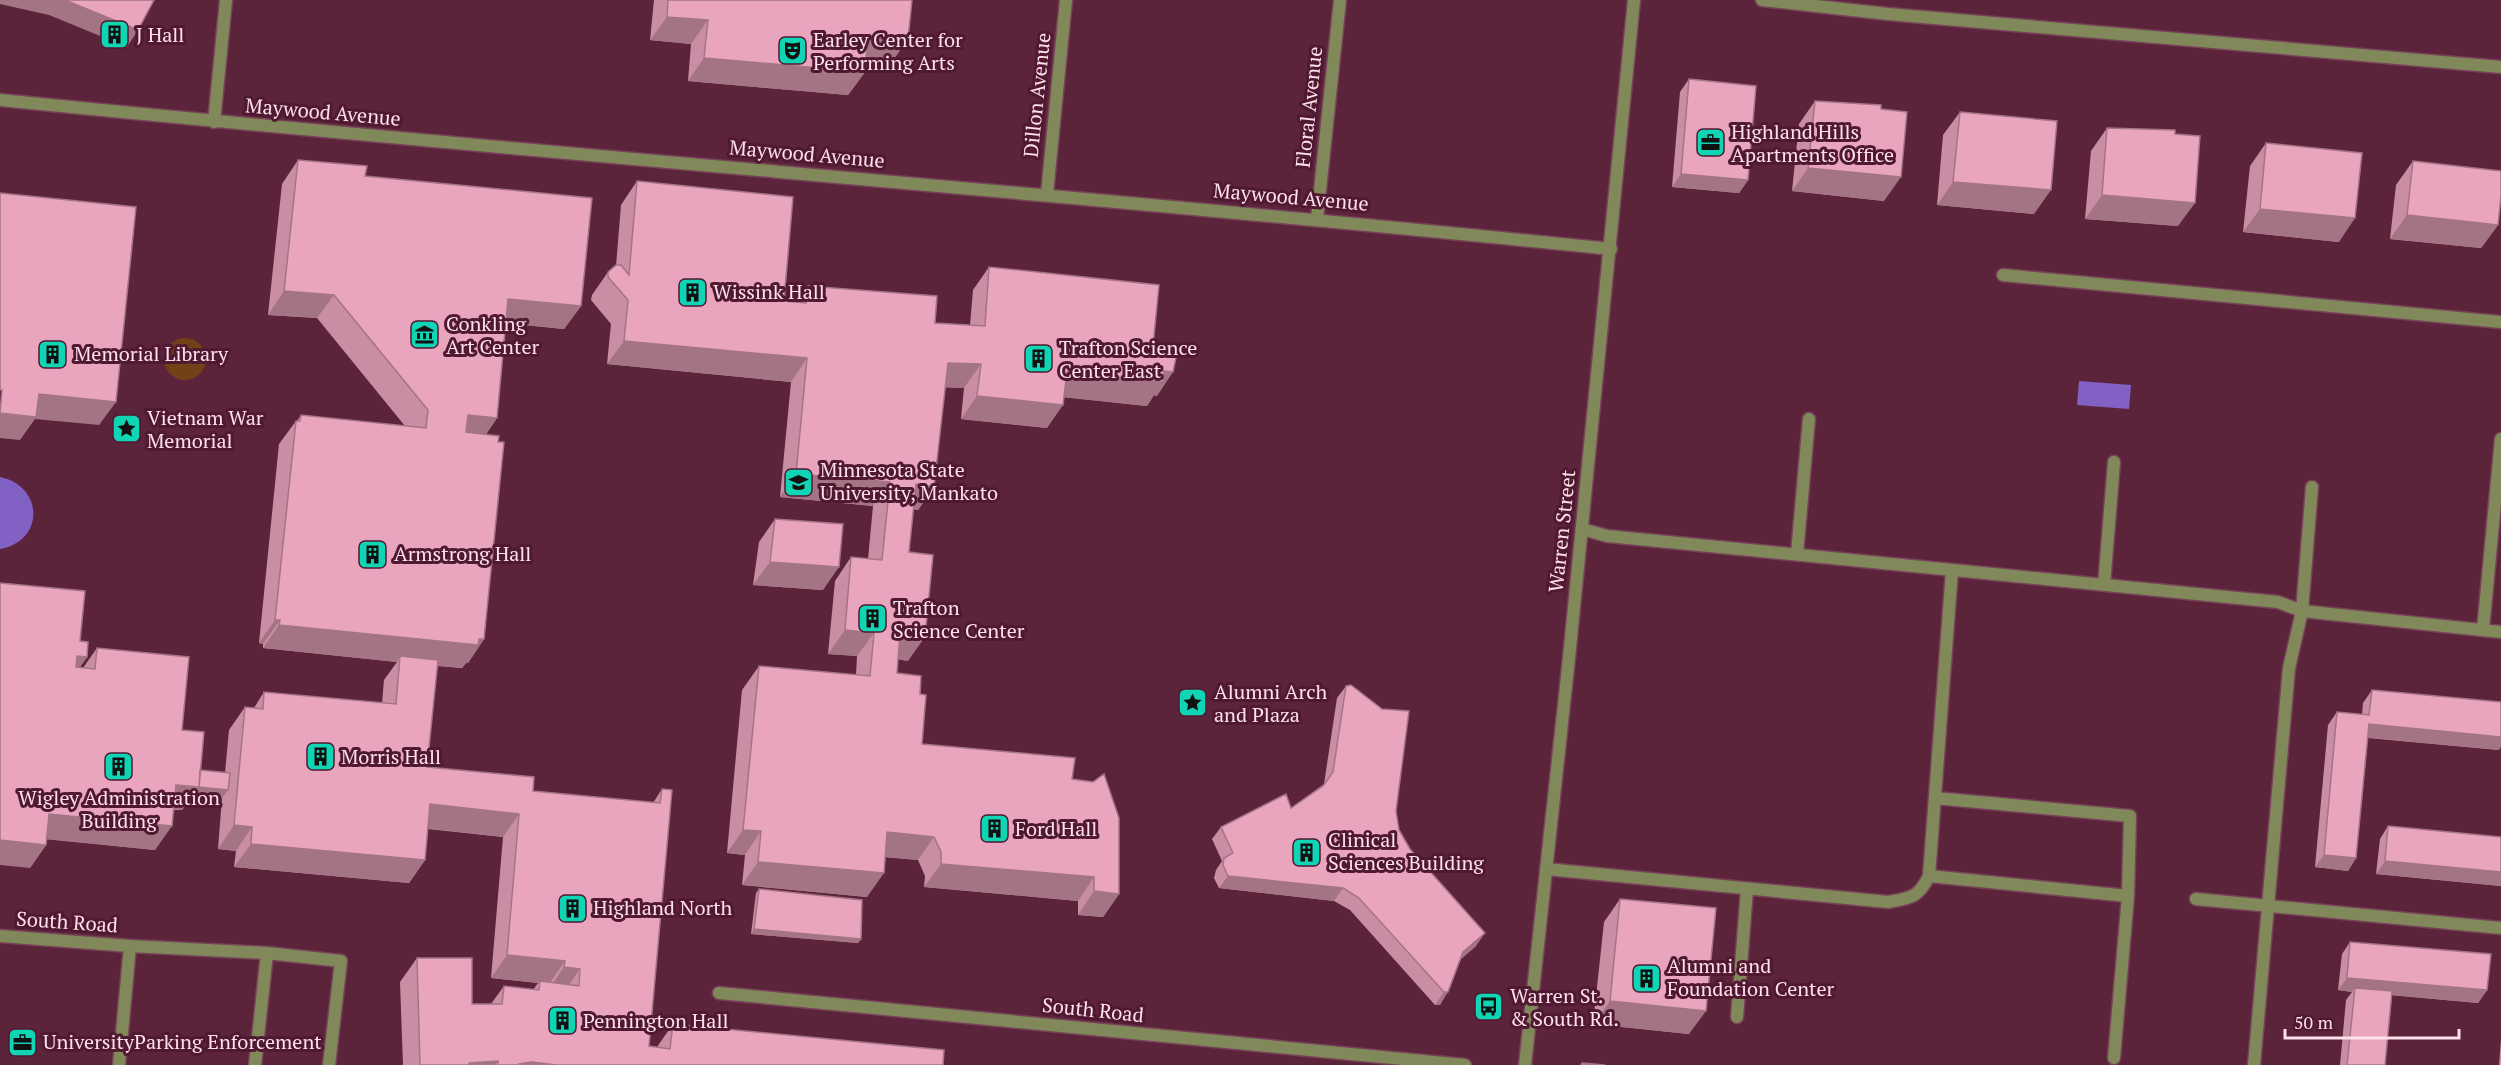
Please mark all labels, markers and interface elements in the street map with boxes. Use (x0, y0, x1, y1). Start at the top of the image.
building icon: J Hall (99, 19, 131, 51)
place label: J Hall (136, 21, 184, 48)
place label: Earley Center for Performing Arts (813, 26, 963, 76)
street label: Dillon Avenue (1017, 31, 1056, 159)
theatre icon: Earley Center for Performing Arts (776, 35, 808, 67)
street label: Floral Avenue (1289, 45, 1328, 169)
street label: Maywood Avenue (244, 91, 402, 132)
place label: Highland Hills Apartments Office (1731, 118, 1894, 168)
office icon: Highland Hills Apartments Office (1694, 127, 1726, 159)
street label: Maywood Avenue (728, 133, 886, 174)
street label: Maywood Avenue (1212, 176, 1370, 217)
building icon: Wissink Hall (676, 276, 708, 308)
place label: Wissink Hall (713, 278, 825, 305)
place label: Conkling Art Center (446, 310, 539, 360)
museum icon: Conkling Art Center (409, 319, 441, 351)
place label: Trafton Science Center East (1059, 334, 1197, 384)
building icon: Memorial Library (37, 338, 69, 370)
place label: Memorial Library (74, 340, 229, 367)
building icon: Trafton Science Center East (1022, 343, 1054, 375)
place label: Vietnam War Memorial (147, 404, 264, 454)
place icon: Vietnam War Memorial (110, 413, 142, 445)
place label: Minnesota State University, Mankato (820, 456, 998, 506)
school or university icon: Minnesota State University, Mankato (783, 466, 815, 498)
street label: Warren Street (1542, 468, 1581, 594)
building icon: Armstrong Hall (357, 538, 389, 570)
place label: Armstrong Hall (394, 540, 531, 567)
place label: Trafton Science Center (893, 594, 1025, 644)
building icon: Trafton Science Center (856, 603, 888, 635)
place label: Alumni Arch and Plaza (1214, 678, 1327, 728)
place icon: Alumni Arch and Plaza (1177, 687, 1209, 719)
building icon: Morris Hall (304, 741, 336, 773)
place label: Morris Hall (341, 743, 441, 770)
building icon: Wigley Administration Building (103, 751, 135, 783)
place label: Wigley Administration Building (18, 784, 220, 834)
building icon: Ford Hall (978, 813, 1010, 845)
place label: Ford Hall (1015, 815, 1097, 842)
place label: Clinical Sciences Building (1328, 826, 1484, 876)
building icon: Clinical Sciences Building (1291, 836, 1323, 868)
building icon: Highland North (556, 892, 588, 924)
place label: Highland North (593, 894, 733, 921)
street label: South Road (15, 904, 119, 939)
place label: Alumni and Foundation Center (1667, 952, 1835, 1002)
building icon: Alumni and Foundation Center (1630, 962, 1662, 994)
place label: Warren St. & South Rd. (1510, 982, 1619, 1032)
street label: South Road (1041, 991, 1145, 1028)
bus stop icon: Warren St. & South Rd. (1473, 991, 1505, 1023)
scale bar (2285, 1002, 2459, 1040)
building icon: Pennington Hall (546, 1005, 578, 1037)
place label: Pennington Hall (583, 1007, 728, 1034)
text: 50 m (2294, 1010, 2334, 1034)
office icon: UniversityParking Enforcement (6, 1026, 38, 1058)
place label: UniversityParking Enforcement (43, 1028, 322, 1055)

